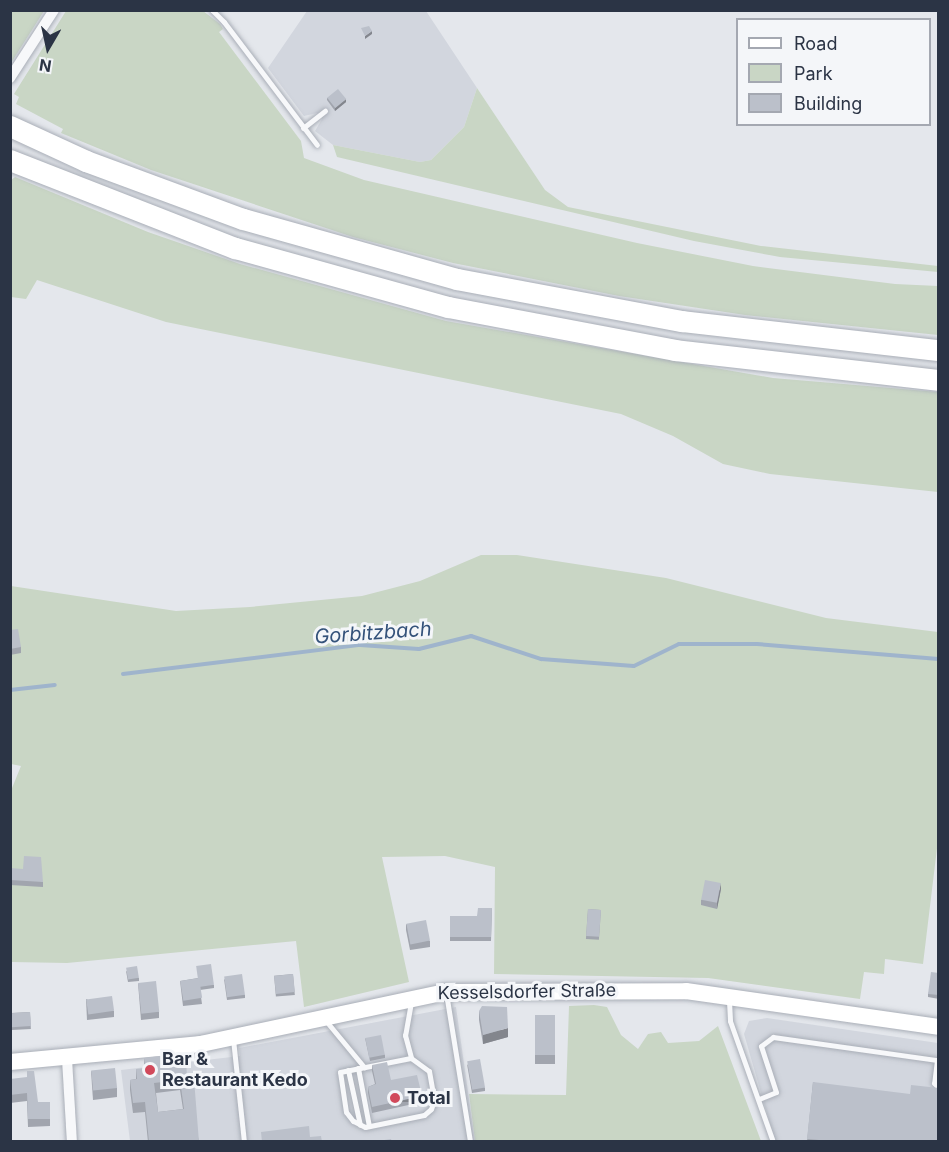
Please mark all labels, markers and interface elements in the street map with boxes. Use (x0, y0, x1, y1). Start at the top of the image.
north arrow (18, 18, 78, 78)
legend (736, 18, 931, 126)
text: Road (794, 33, 837, 54)
text: N (38, 55, 53, 77)
text: Park (794, 63, 833, 84)
text: Building (794, 93, 862, 114)
water label: Gorbitzbach (314, 617, 432, 649)
street label: Kesselsdorfer Straße (438, 980, 616, 1004)
place label: Bar & Restaurant Kedo (162, 1049, 308, 1092)
marker: Bar & Restaurant Kedo (143, 1063, 157, 1077)
place label: Total (407, 1087, 451, 1109)
marker: Total (388, 1091, 402, 1105)

